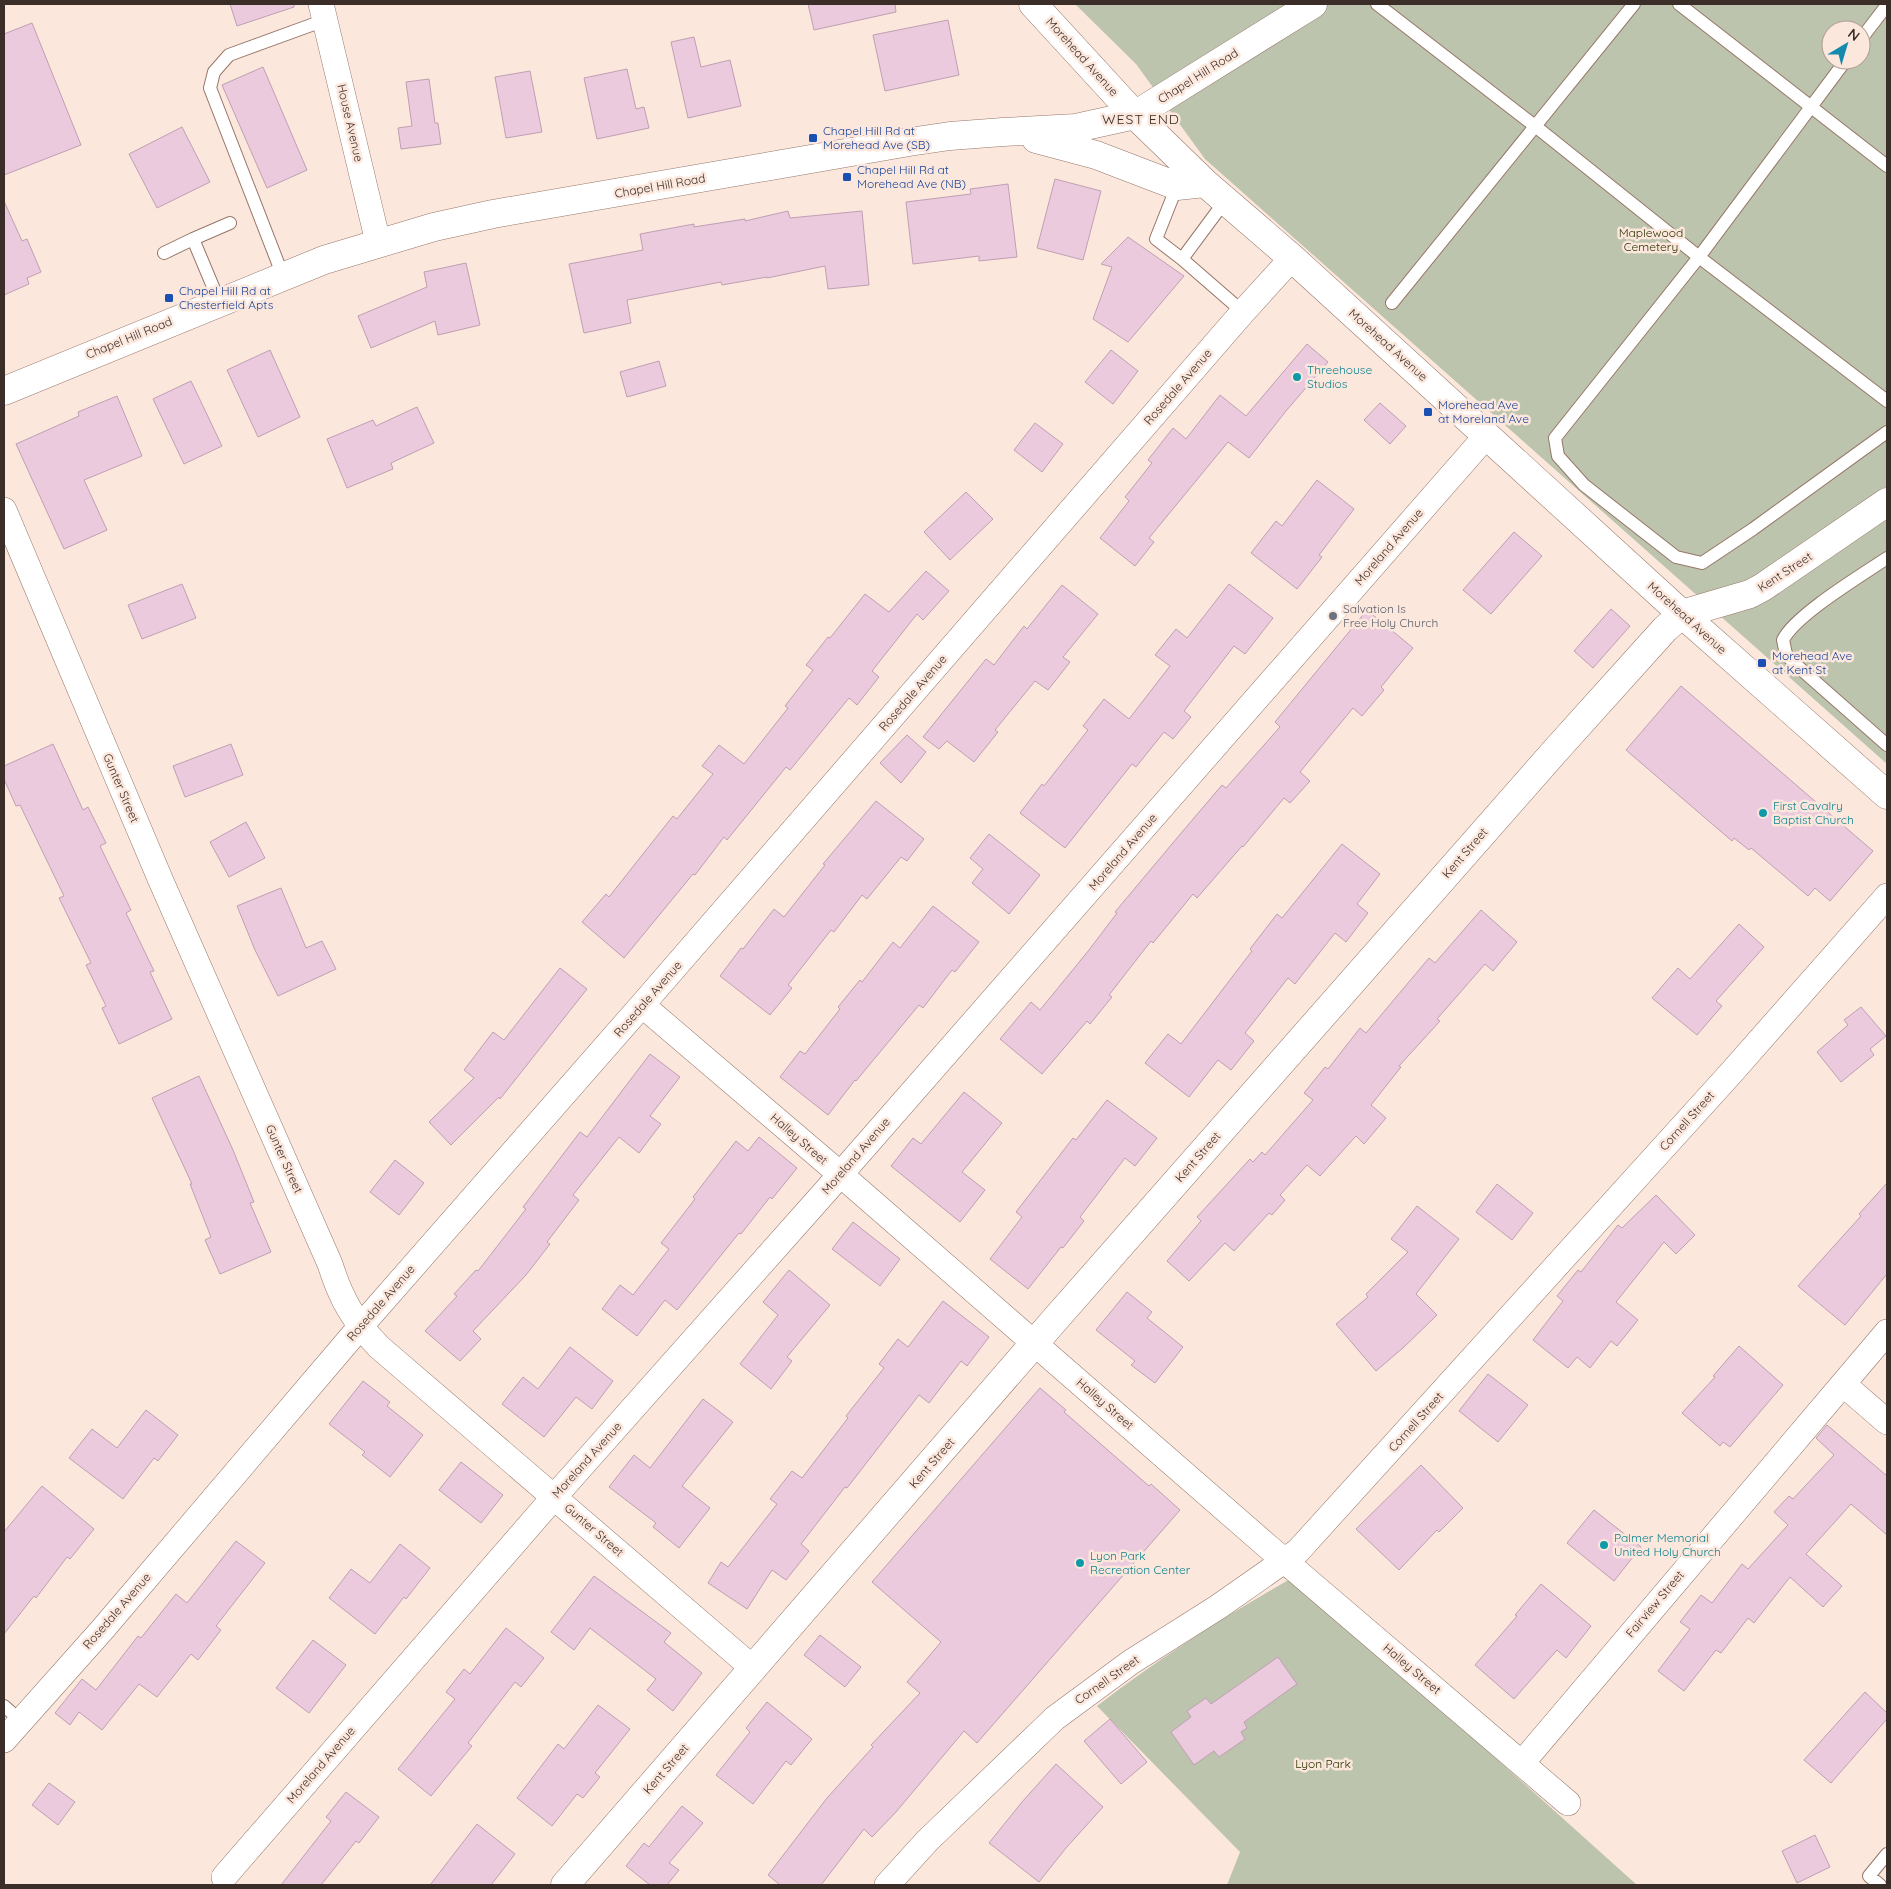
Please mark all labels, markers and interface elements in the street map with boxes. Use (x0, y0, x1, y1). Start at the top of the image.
street label: Morehead Avenue (1043, 14, 1122, 99)
north arrow (1821, 20, 1871, 70)
text: N (1844, 24, 1864, 45)
street label: Chapel Hill Road (1155, 45, 1241, 106)
street label: House Avenue (334, 82, 367, 163)
district label: WEST END (1102, 110, 1180, 128)
place label: Chapel Hill Rd at Morehead Ave (SB) (823, 123, 930, 152)
marker: Chapel Hill Rd at Morehead Ave (SB) (807, 132, 819, 144)
place label: Chapel Hill Rd at Morehead Ave (NB) (857, 162, 966, 191)
street label: Chapel Hill Road (613, 170, 706, 201)
marker: Chapel Hill Rd at Morehead Ave (NB) (841, 171, 853, 183)
park label: Maplewood Cemetery (1619, 225, 1683, 254)
place label: Chapel Hill Rd at Chesterfield Apts (179, 283, 274, 312)
marker: Chapel Hill Rd at Chesterfield Apts (163, 292, 175, 304)
street label: Morehead Avenue (1346, 305, 1431, 384)
street label: Chapel Hill Road (83, 313, 174, 362)
street label: Rosedale Avenue (1140, 345, 1215, 428)
place label: Threehouse Studios (1307, 362, 1373, 391)
marker: Threehouse Studios (1291, 371, 1303, 383)
place label: Morehead Ave at Moreland Ave (1438, 397, 1529, 426)
marker: Morehead Ave at Moreland Ave (1422, 406, 1434, 418)
street label: Moreland Avenue (1351, 505, 1426, 588)
street label: Kent Street (1755, 548, 1815, 595)
street label: Morehead Avenue (1645, 578, 1730, 657)
place label: Salvation Is Free Holy Church (1343, 601, 1438, 630)
marker: Salvation Is Free Holy Church (1327, 610, 1339, 622)
place label: Morehead Ave at Kent St (1772, 648, 1852, 677)
street label: Rosedale Avenue (875, 651, 950, 734)
marker: Morehead Ave at Kent St (1756, 657, 1768, 669)
street label: Gunter Street (100, 751, 143, 825)
place label: First Cavalry Baptist Church (1773, 798, 1854, 827)
marker: First Cavalry Baptist Church (1757, 807, 1769, 819)
street label: Moreland Avenue (1085, 810, 1160, 893)
street label: Kent Street (1439, 824, 1491, 881)
street label: Rosedale Avenue (610, 957, 685, 1040)
street label: Cornell Street (1656, 1088, 1717, 1154)
street label: Halley Street (768, 1110, 831, 1168)
street label: Moreland Avenue (818, 1114, 893, 1197)
street label: Gunter Street (263, 1122, 306, 1195)
street label: Kent Street (1172, 1128, 1224, 1185)
street label: Rosedale Avenue (343, 1261, 418, 1344)
street label: Halley Street (1074, 1375, 1137, 1433)
street label: Cornell Street (1385, 1389, 1446, 1455)
street label: Moreland Avenue (549, 1418, 625, 1501)
street label: Kent Street (906, 1434, 958, 1491)
street label: Gunter Street (562, 1500, 627, 1559)
place label: Palmer Memorial United Holy Church (1614, 1530, 1721, 1559)
marker: Palmer Memorial United Holy Church (1598, 1539, 1610, 1551)
place label: Lyon Park Recreation Center (1090, 1548, 1191, 1577)
marker: Lyon Park Recreation Center (1074, 1557, 1086, 1569)
street label: Fairview Street (1622, 1567, 1687, 1640)
street label: Rosedale Avenue (79, 1569, 154, 1652)
street label: Halley Street (1380, 1640, 1444, 1697)
street label: Cornell Street (1072, 1652, 1142, 1707)
street label: Moreland Avenue (283, 1723, 358, 1806)
street label: Kent Street (640, 1740, 692, 1797)
park label: Lyon Park (1295, 1756, 1351, 1771)

